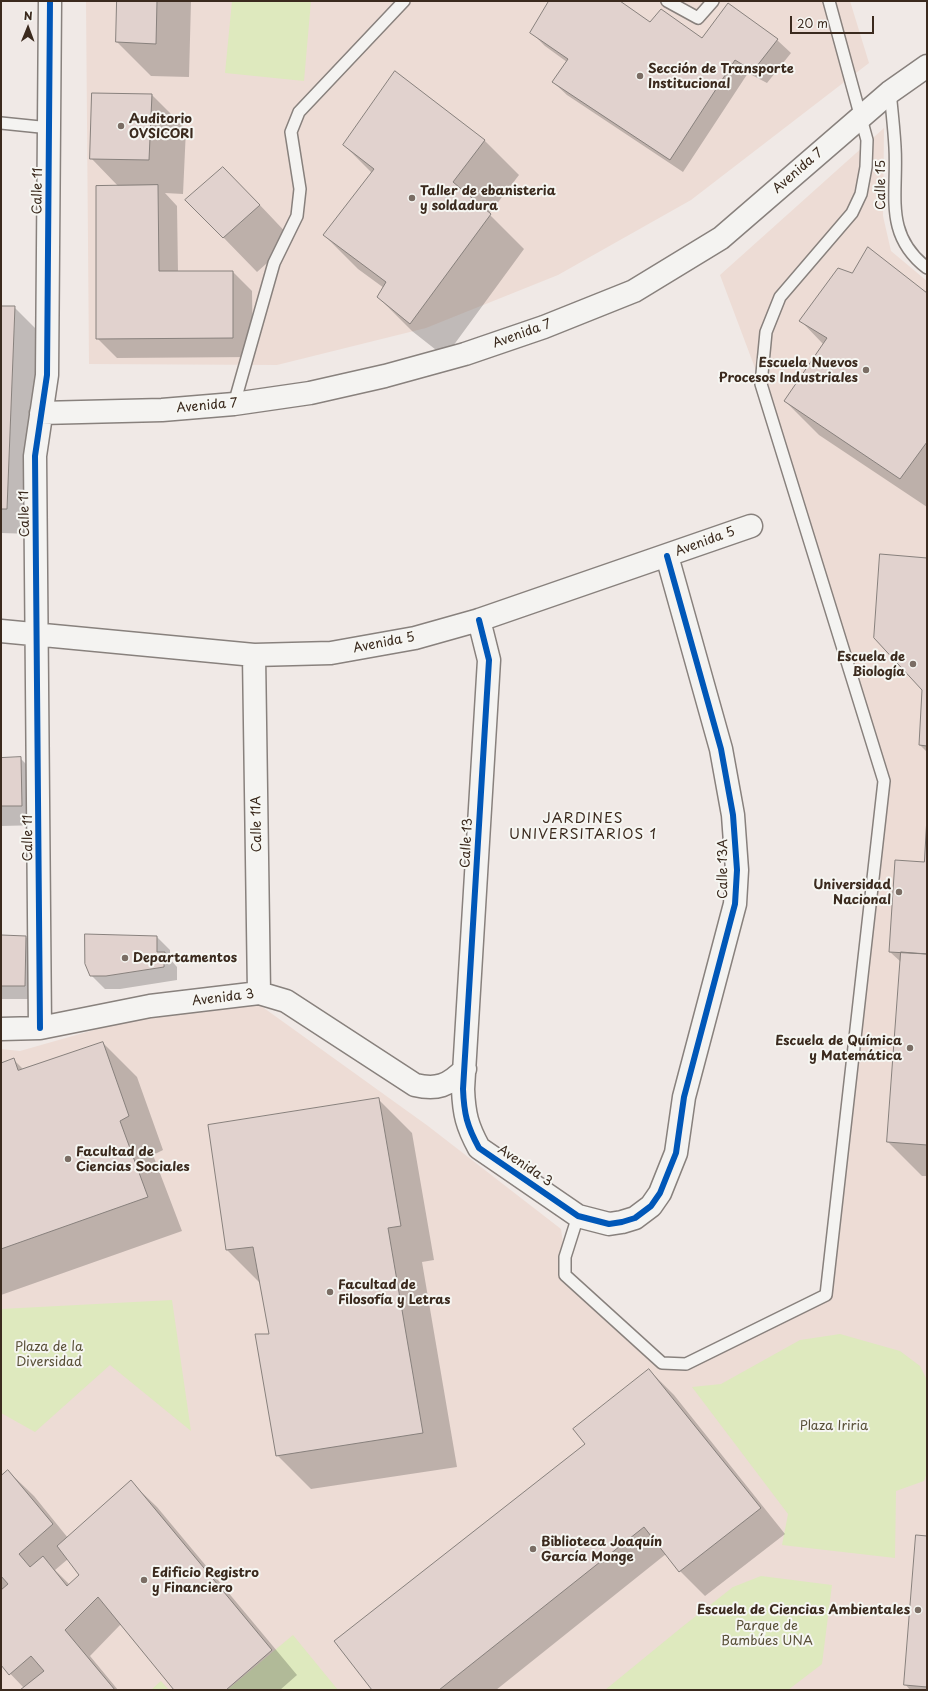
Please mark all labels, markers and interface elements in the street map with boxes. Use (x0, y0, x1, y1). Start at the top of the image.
text: N (24, 7, 33, 24)
north arrow (8, 8, 48, 48)
scale bar (792, 8, 876, 34)
text: 20 m (797, 14, 828, 32)
place label: Sección de Transporte Institucional (648, 61, 794, 92)
marker: Sección de Transporte Institucional (635, 71, 645, 81)
place label: Auditorio OVSICORI (129, 111, 193, 142)
marker: Auditorio OVSICORI (116, 121, 126, 131)
street label: Avenida 7 (770, 145, 826, 197)
street label: Calle 15 (873, 160, 889, 210)
street label: Calle 11 (30, 167, 46, 215)
place label: Taller de ebanisteria y soldadura (420, 183, 556, 214)
marker: Taller de ebanisteria y soldadura (407, 193, 417, 203)
street label: Avenida 7 (491, 316, 553, 352)
place label: Escuela Nuevos Procesos Industriales (719, 355, 858, 386)
marker: Escuela Nuevos Procesos Industriales (861, 365, 871, 375)
street label: Avenida 7 (176, 396, 238, 416)
street label: Calle 11 (17, 490, 33, 538)
street label: Avenida 5 (673, 524, 737, 560)
street label: Avenida 5 (352, 629, 416, 657)
place label: Escuela de Biología (837, 649, 905, 680)
marker: Escuela de Biología (908, 659, 918, 669)
street label: Calle 11A (249, 796, 265, 852)
district label: JARDINES UNIVERSITARIOS 1 (508, 811, 658, 844)
street label: Calle 11 (20, 815, 36, 861)
street label: Calle 13 (458, 817, 476, 869)
street label: Calle 13A (715, 839, 731, 899)
place label: Universidad Nacional (813, 877, 891, 908)
marker: Universidad Nacional (894, 887, 904, 897)
place label: Departamentos (133, 950, 237, 966)
marker: Departamentos (120, 953, 130, 963)
street label: Avenida 3 (191, 986, 255, 1010)
place label: Escuela de Química y Matemática (775, 1033, 902, 1064)
marker: Escuela de Química y Matemática (905, 1043, 915, 1053)
street label: Avenida 3 (495, 1142, 555, 1190)
place label: Facultad de Ciencias Sociales (76, 1144, 190, 1175)
marker: Facultad de Ciencias Sociales (63, 1154, 73, 1164)
place label: Facultad de Filosofía y Letras (338, 1277, 450, 1308)
marker: Facultad de Filosofía y Letras (325, 1287, 335, 1297)
park label: Plaza de la Diversidad (15, 1339, 83, 1370)
park label: Plaza Iriria (800, 1418, 868, 1434)
place label: Biblioteca Joaquín García Monge (541, 1534, 662, 1565)
marker: Biblioteca Joaquín García Monge (528, 1544, 538, 1554)
place label: Edificio Registro y Financiero (152, 1565, 259, 1596)
marker: Edificio Registro y Financiero (139, 1575, 149, 1585)
place label: Escuela de Ciencias Ambientales (697, 1602, 910, 1618)
marker: Escuela de Ciencias Ambientales (913, 1605, 923, 1615)
park label: Parque de Bambúes UNA (721, 1618, 813, 1649)

